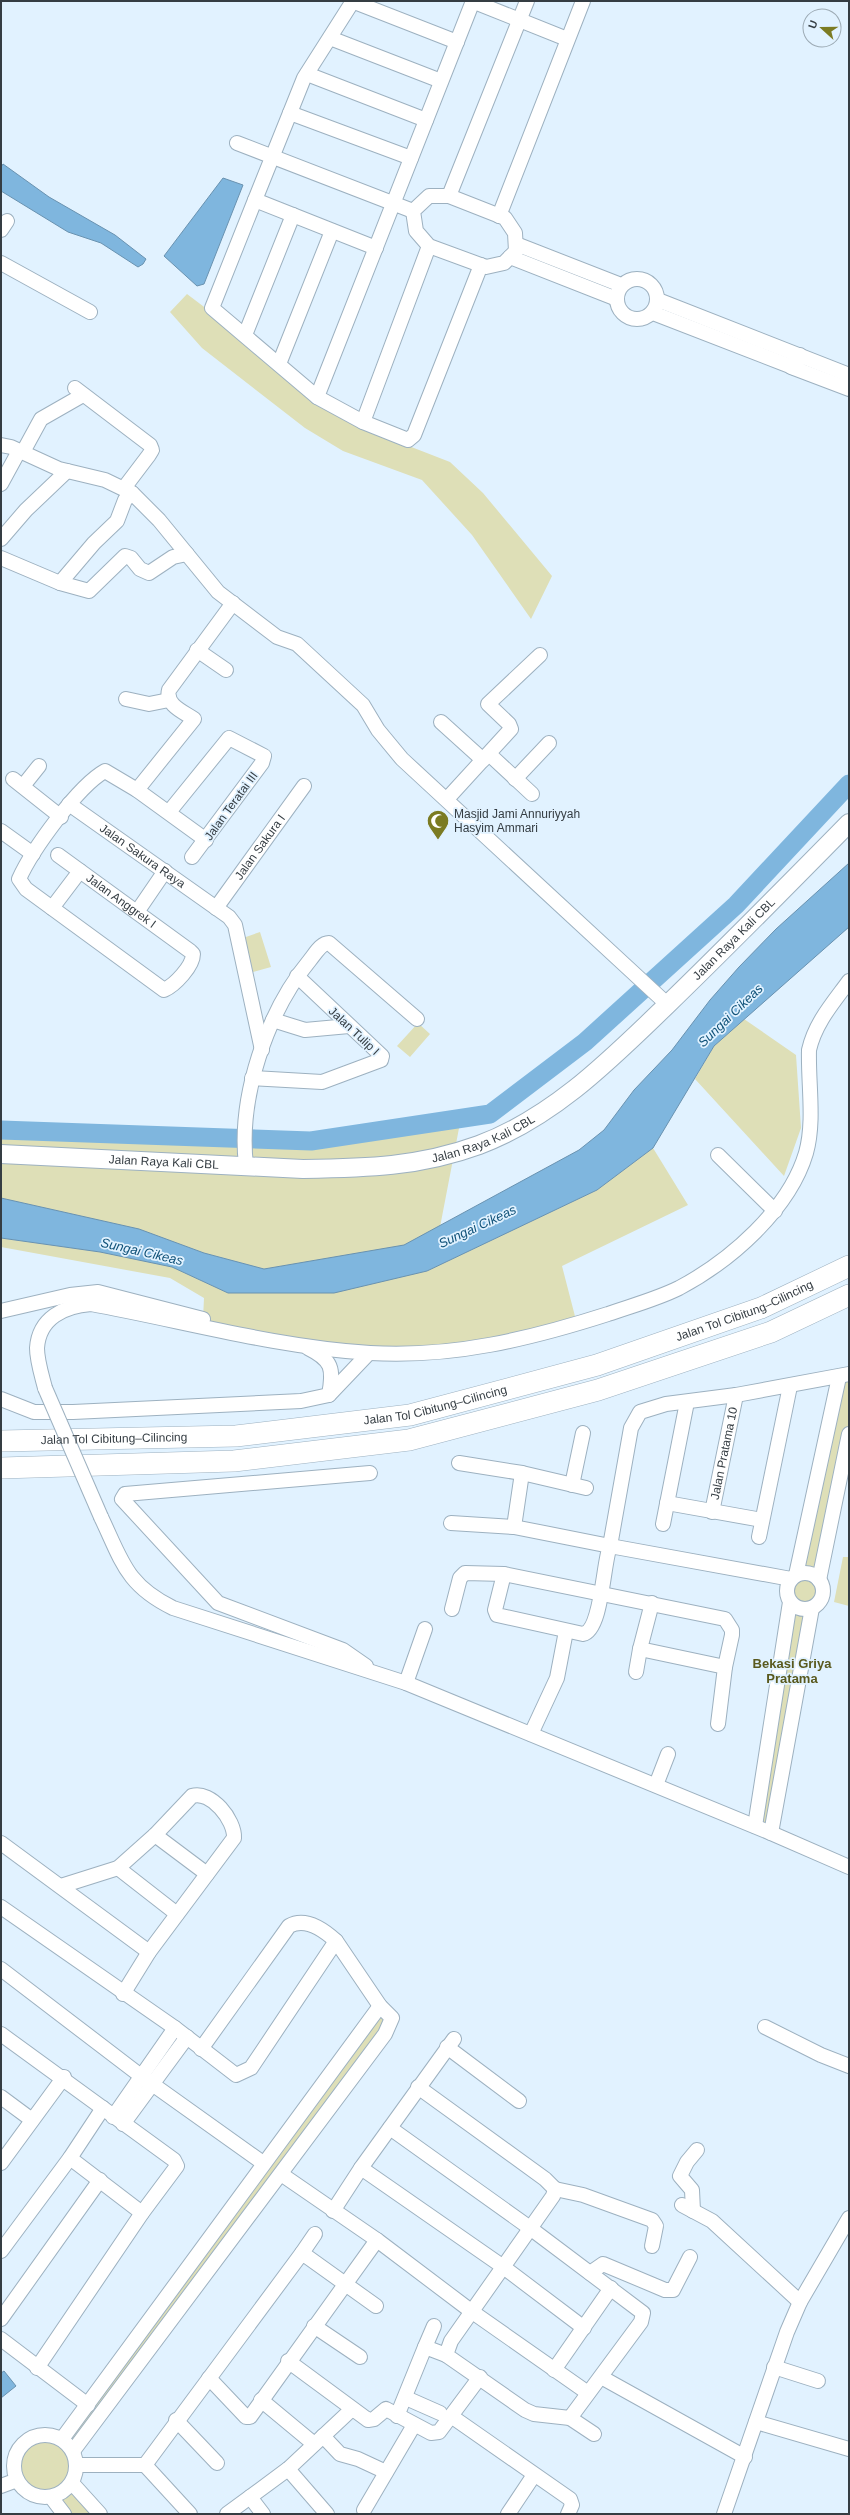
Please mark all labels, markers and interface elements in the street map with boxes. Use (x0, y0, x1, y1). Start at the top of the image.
north arrow (802, 8, 842, 48)
text: U (806, 19, 820, 30)
street label: Jalan Teratai III (201, 769, 261, 843)
place label: Masjid Jami Annuriyyah Hasyim Ammari (454, 807, 580, 835)
mosque icon: Masjid Jami Annuriyyah Hasyim Ammari (425, 808, 451, 841)
street label: Jalan Sakura I (232, 812, 288, 882)
street label: Jalan Sakura Raya (97, 821, 188, 891)
street label: Jalan Anggrek I (83, 871, 159, 931)
street label: Jalan Raya Kali CBL (690, 895, 778, 983)
water label: Sungai Cikeas (695, 981, 766, 1050)
street label: Jalan Tulip I (326, 1004, 382, 1058)
street label: Jalan Raya Kali CBL (430, 1112, 538, 1165)
street label: Jalan Raya Kali CBL (108, 1152, 220, 1172)
water label: Sungai Cikeas (436, 1202, 519, 1251)
water label: Sungai Cikeas (99, 1235, 185, 1268)
street label: Jalan Tol Cibitung–Cilincing (674, 1277, 815, 1344)
street label: Jalan Tol Cibitung–Cilincing (363, 1382, 508, 1428)
street label: Jalan Pratama 10 (708, 1405, 740, 1501)
street label: Jalan Tol Cibitung–Cilincing (40, 1430, 187, 1447)
district label: Bekasi Griya Pratama (753, 1656, 832, 1686)

